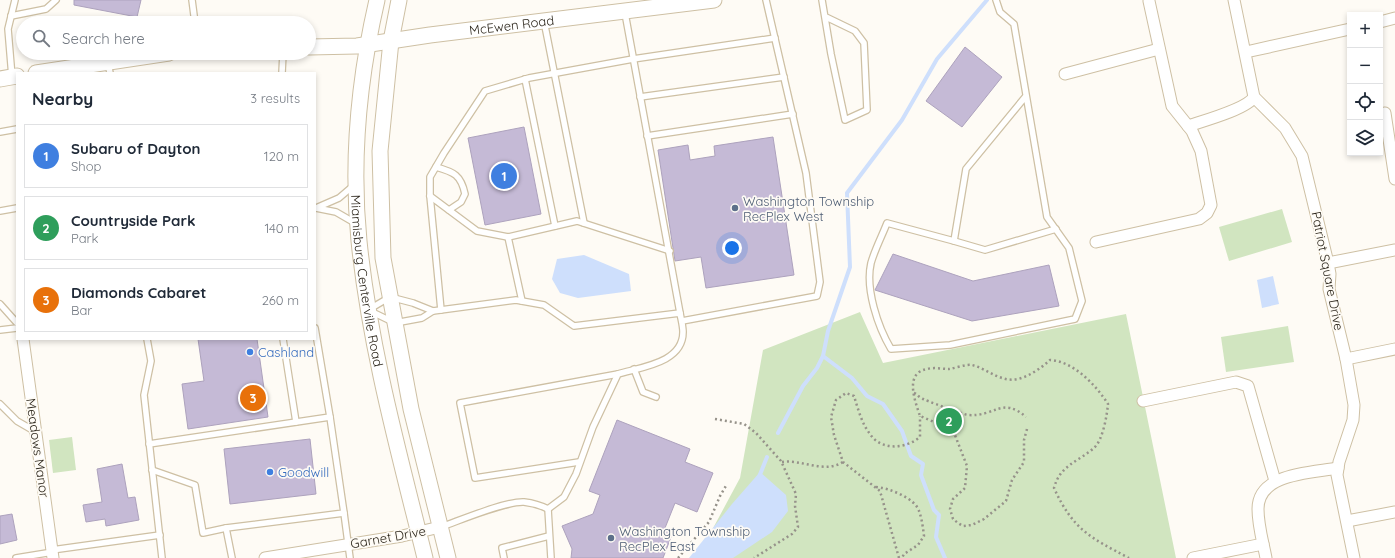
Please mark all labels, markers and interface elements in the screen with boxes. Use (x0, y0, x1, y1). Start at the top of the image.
street label: McEwen Road (468, 12, 555, 38)
map controls (1347, 12, 1383, 156)
button: + (1347, 12, 1383, 48)
search box (16, 16, 316, 60)
icon: search (30, 27, 52, 49)
text: Search here (62, 29, 145, 48)
button: − (1347, 48, 1383, 84)
button: locate (1347, 84, 1383, 120)
text: Nearby (32, 88, 93, 109)
text: 3 results (250, 90, 300, 106)
button: layers (1347, 120, 1383, 156)
text: Subaru of Dayton (71, 139, 201, 158)
text: 1 (43, 148, 49, 164)
text: 120 m (264, 148, 299, 164)
text: Shop (71, 158, 101, 174)
pin: 1 (491, 161, 517, 191)
place label: Washington Township RecPlex West (743, 193, 874, 224)
street label: Miamisburg Centerville Road (348, 194, 387, 368)
marker: Washington Township RecPlex West (730, 203, 740, 213)
street label: Patriot Square Drive (1309, 210, 1347, 332)
text: Countryside Park (71, 211, 196, 230)
text: 2 (42, 220, 50, 236)
text: 140 m (264, 220, 299, 236)
text: Park (71, 230, 99, 246)
your location (722, 238, 742, 258)
text: Diamonds Cabaret (71, 283, 207, 302)
text: 3 (43, 292, 49, 308)
text: 260 m (262, 292, 299, 308)
text: Bar (71, 302, 92, 318)
place label: Cashland (258, 344, 314, 360)
marker: Cashland (245, 347, 255, 357)
pin: 3 (240, 383, 266, 413)
street label: Meadows Manor (23, 397, 53, 499)
pin: 2 (936, 406, 962, 436)
place label: Goodwill (278, 464, 329, 480)
marker: Goodwill (265, 467, 275, 477)
street label: Garnet Drive (349, 523, 427, 551)
place label: Washington Township RecPlex East (619, 523, 750, 554)
marker: Washington Township RecPlex East (606, 533, 616, 543)

